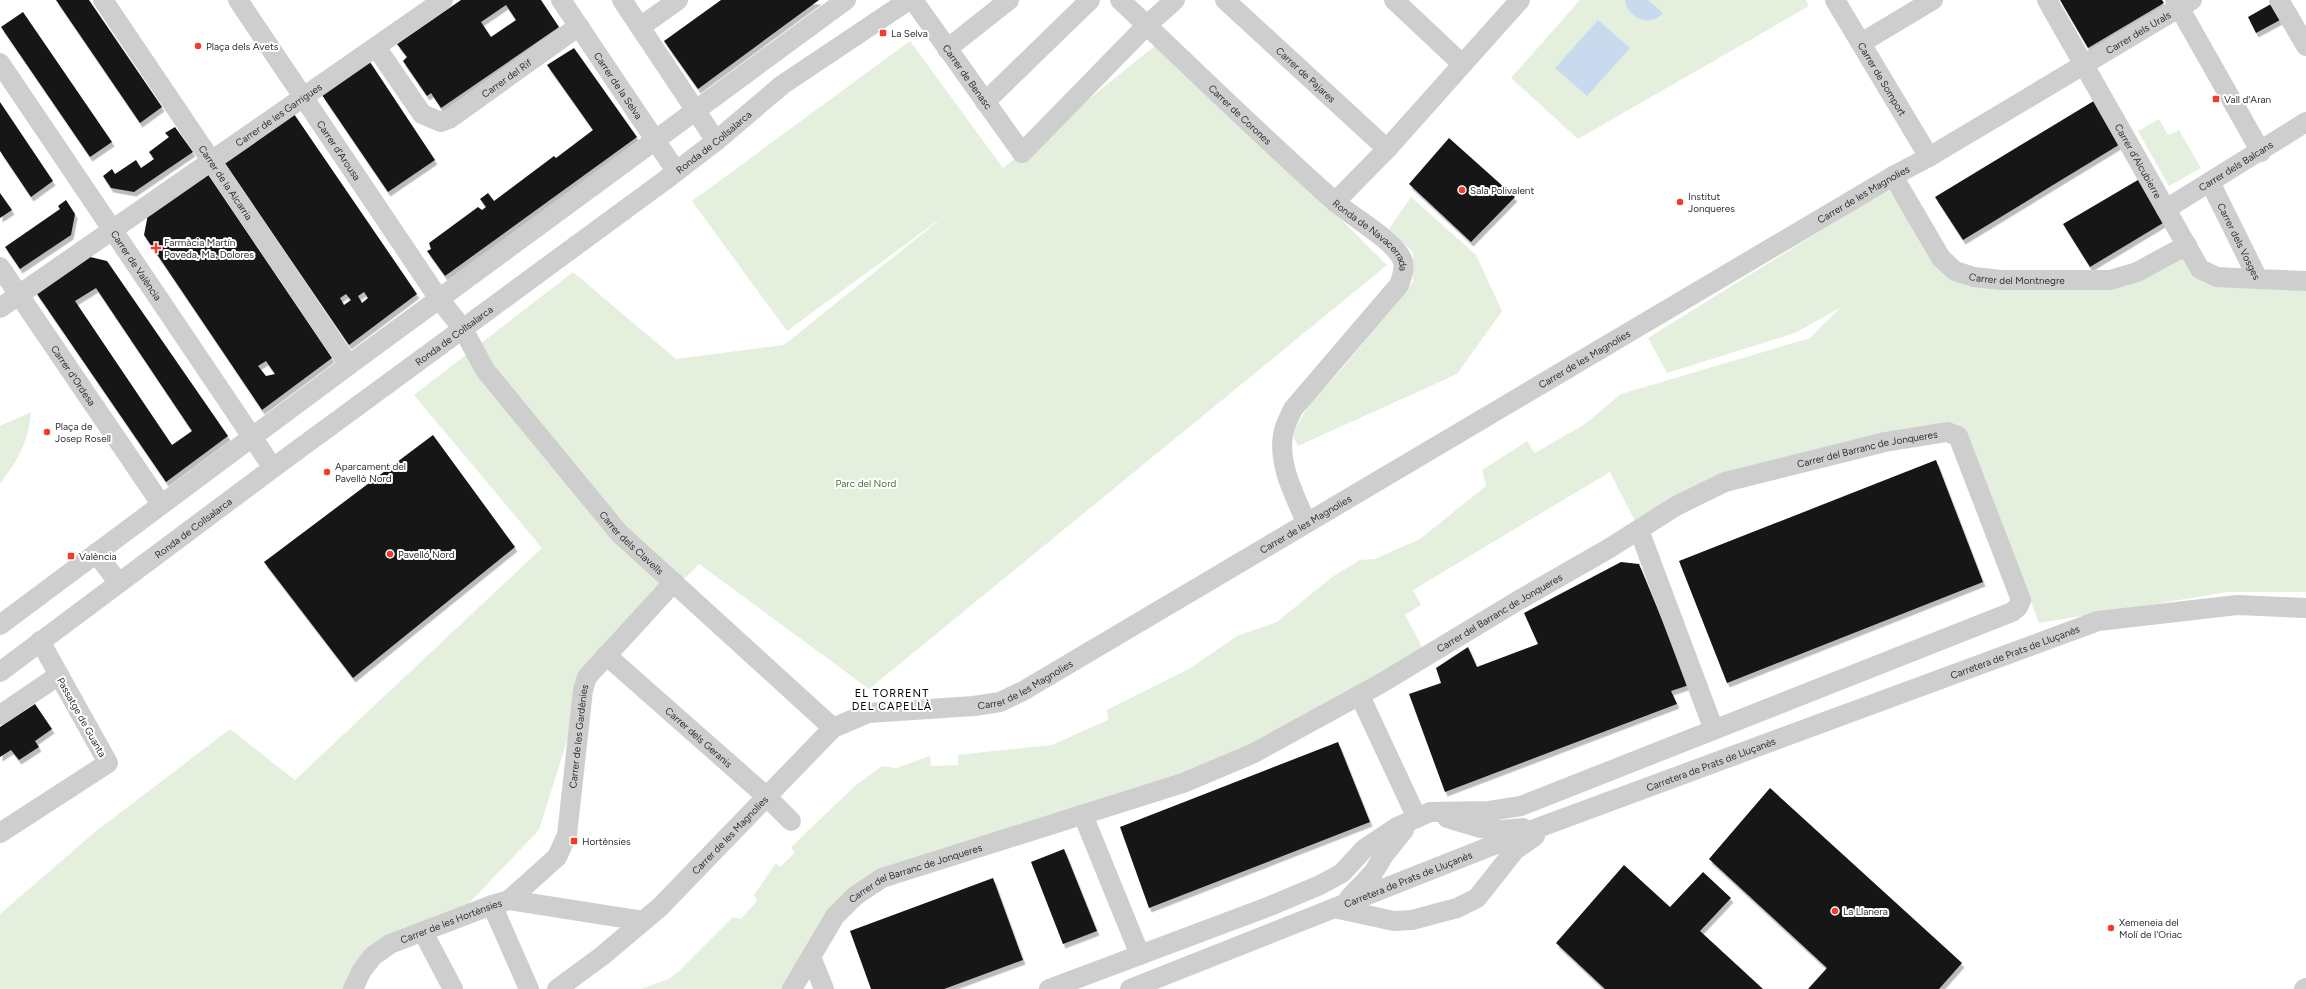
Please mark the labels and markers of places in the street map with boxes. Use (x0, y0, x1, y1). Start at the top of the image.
place label: La Selva (891, 27, 928, 40)
marker: La Selva (878, 28, 888, 38)
place label: Plaça dels Avets (206, 40, 279, 53)
marker: Plaça dels Avets (193, 41, 203, 51)
place label: Vall d'Aran (2224, 93, 2272, 106)
marker: Vall d'Aran (2211, 94, 2221, 104)
place label: Sala Polivalent (1470, 184, 1534, 197)
marker: Sala Polivalent (1457, 185, 1467, 195)
place label: Institut Jonqueres (1688, 190, 1735, 215)
marker: Institut Jonqueres (1675, 197, 1685, 207)
place label: Farmàcia Martín Poveda, Ma. Dolores (164, 236, 254, 261)
marker: Farmàcia Martín Poveda, Ma. Dolores (151, 243, 161, 253)
place label: Plaça de Josep Rosell (55, 420, 111, 445)
marker: Plaça de Josep Rosell (42, 427, 52, 437)
place label: Aparcament del Pavellò Nord (335, 460, 406, 485)
marker: Aparcament del Pavellò Nord (322, 467, 332, 477)
place label: Pavelló Nord (398, 548, 455, 561)
marker: Pavelló Nord (385, 549, 395, 559)
place label: València (79, 550, 117, 563)
marker: València (66, 551, 76, 561)
place label: Hortènsies (582, 835, 631, 848)
marker: Hortènsies (569, 836, 579, 846)
place label: La Llanera (1843, 905, 1888, 918)
marker: La Llanera (1830, 906, 1840, 916)
place label: Xemeneia del Molí de l'Oriac (2119, 916, 2183, 941)
marker: Xemeneia del Molí de l'Oriac (2106, 923, 2116, 933)

